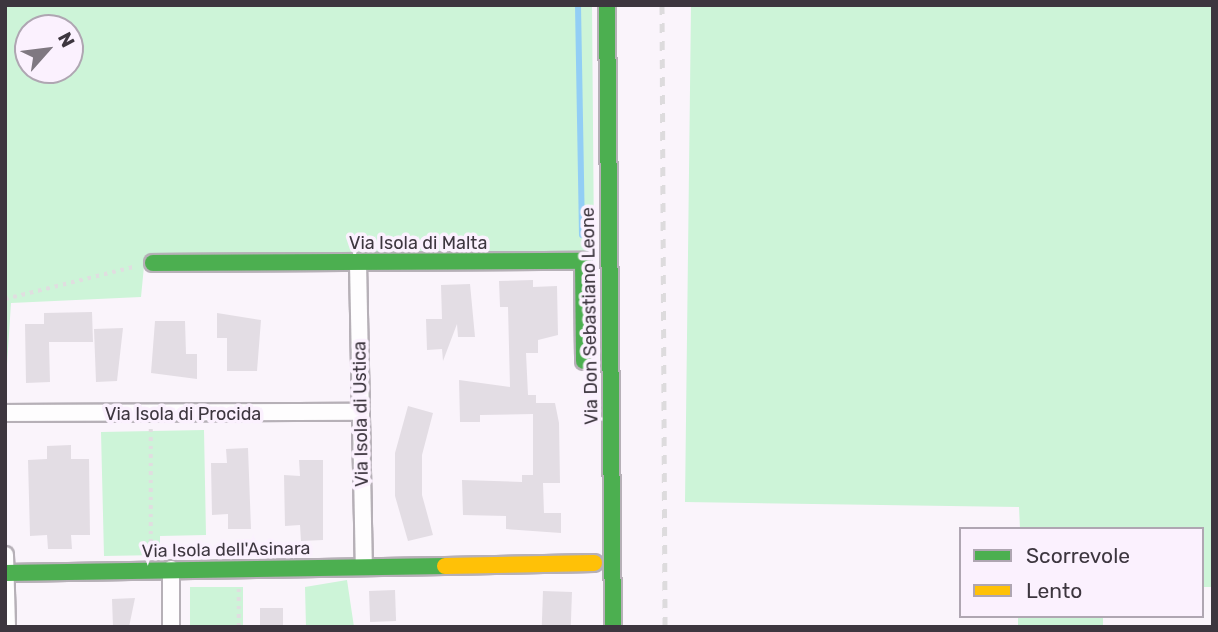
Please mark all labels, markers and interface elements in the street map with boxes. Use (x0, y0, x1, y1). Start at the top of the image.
north arrow (14, 14, 84, 84)
text: N (53, 28, 80, 51)
street label: Via Don Sebastiano Leone (577, 207, 603, 425)
street label: Via Isola di Malta (349, 232, 487, 254)
street label: Via Isola di Ustica (349, 341, 373, 487)
street label: Via Isola di Procida (105, 403, 261, 425)
legend (959, 527, 1204, 618)
street label: Via Isola dell'Asinara (141, 538, 311, 562)
text: Scorrevole (1026, 543, 1130, 568)
text: Lento (1026, 578, 1082, 603)

